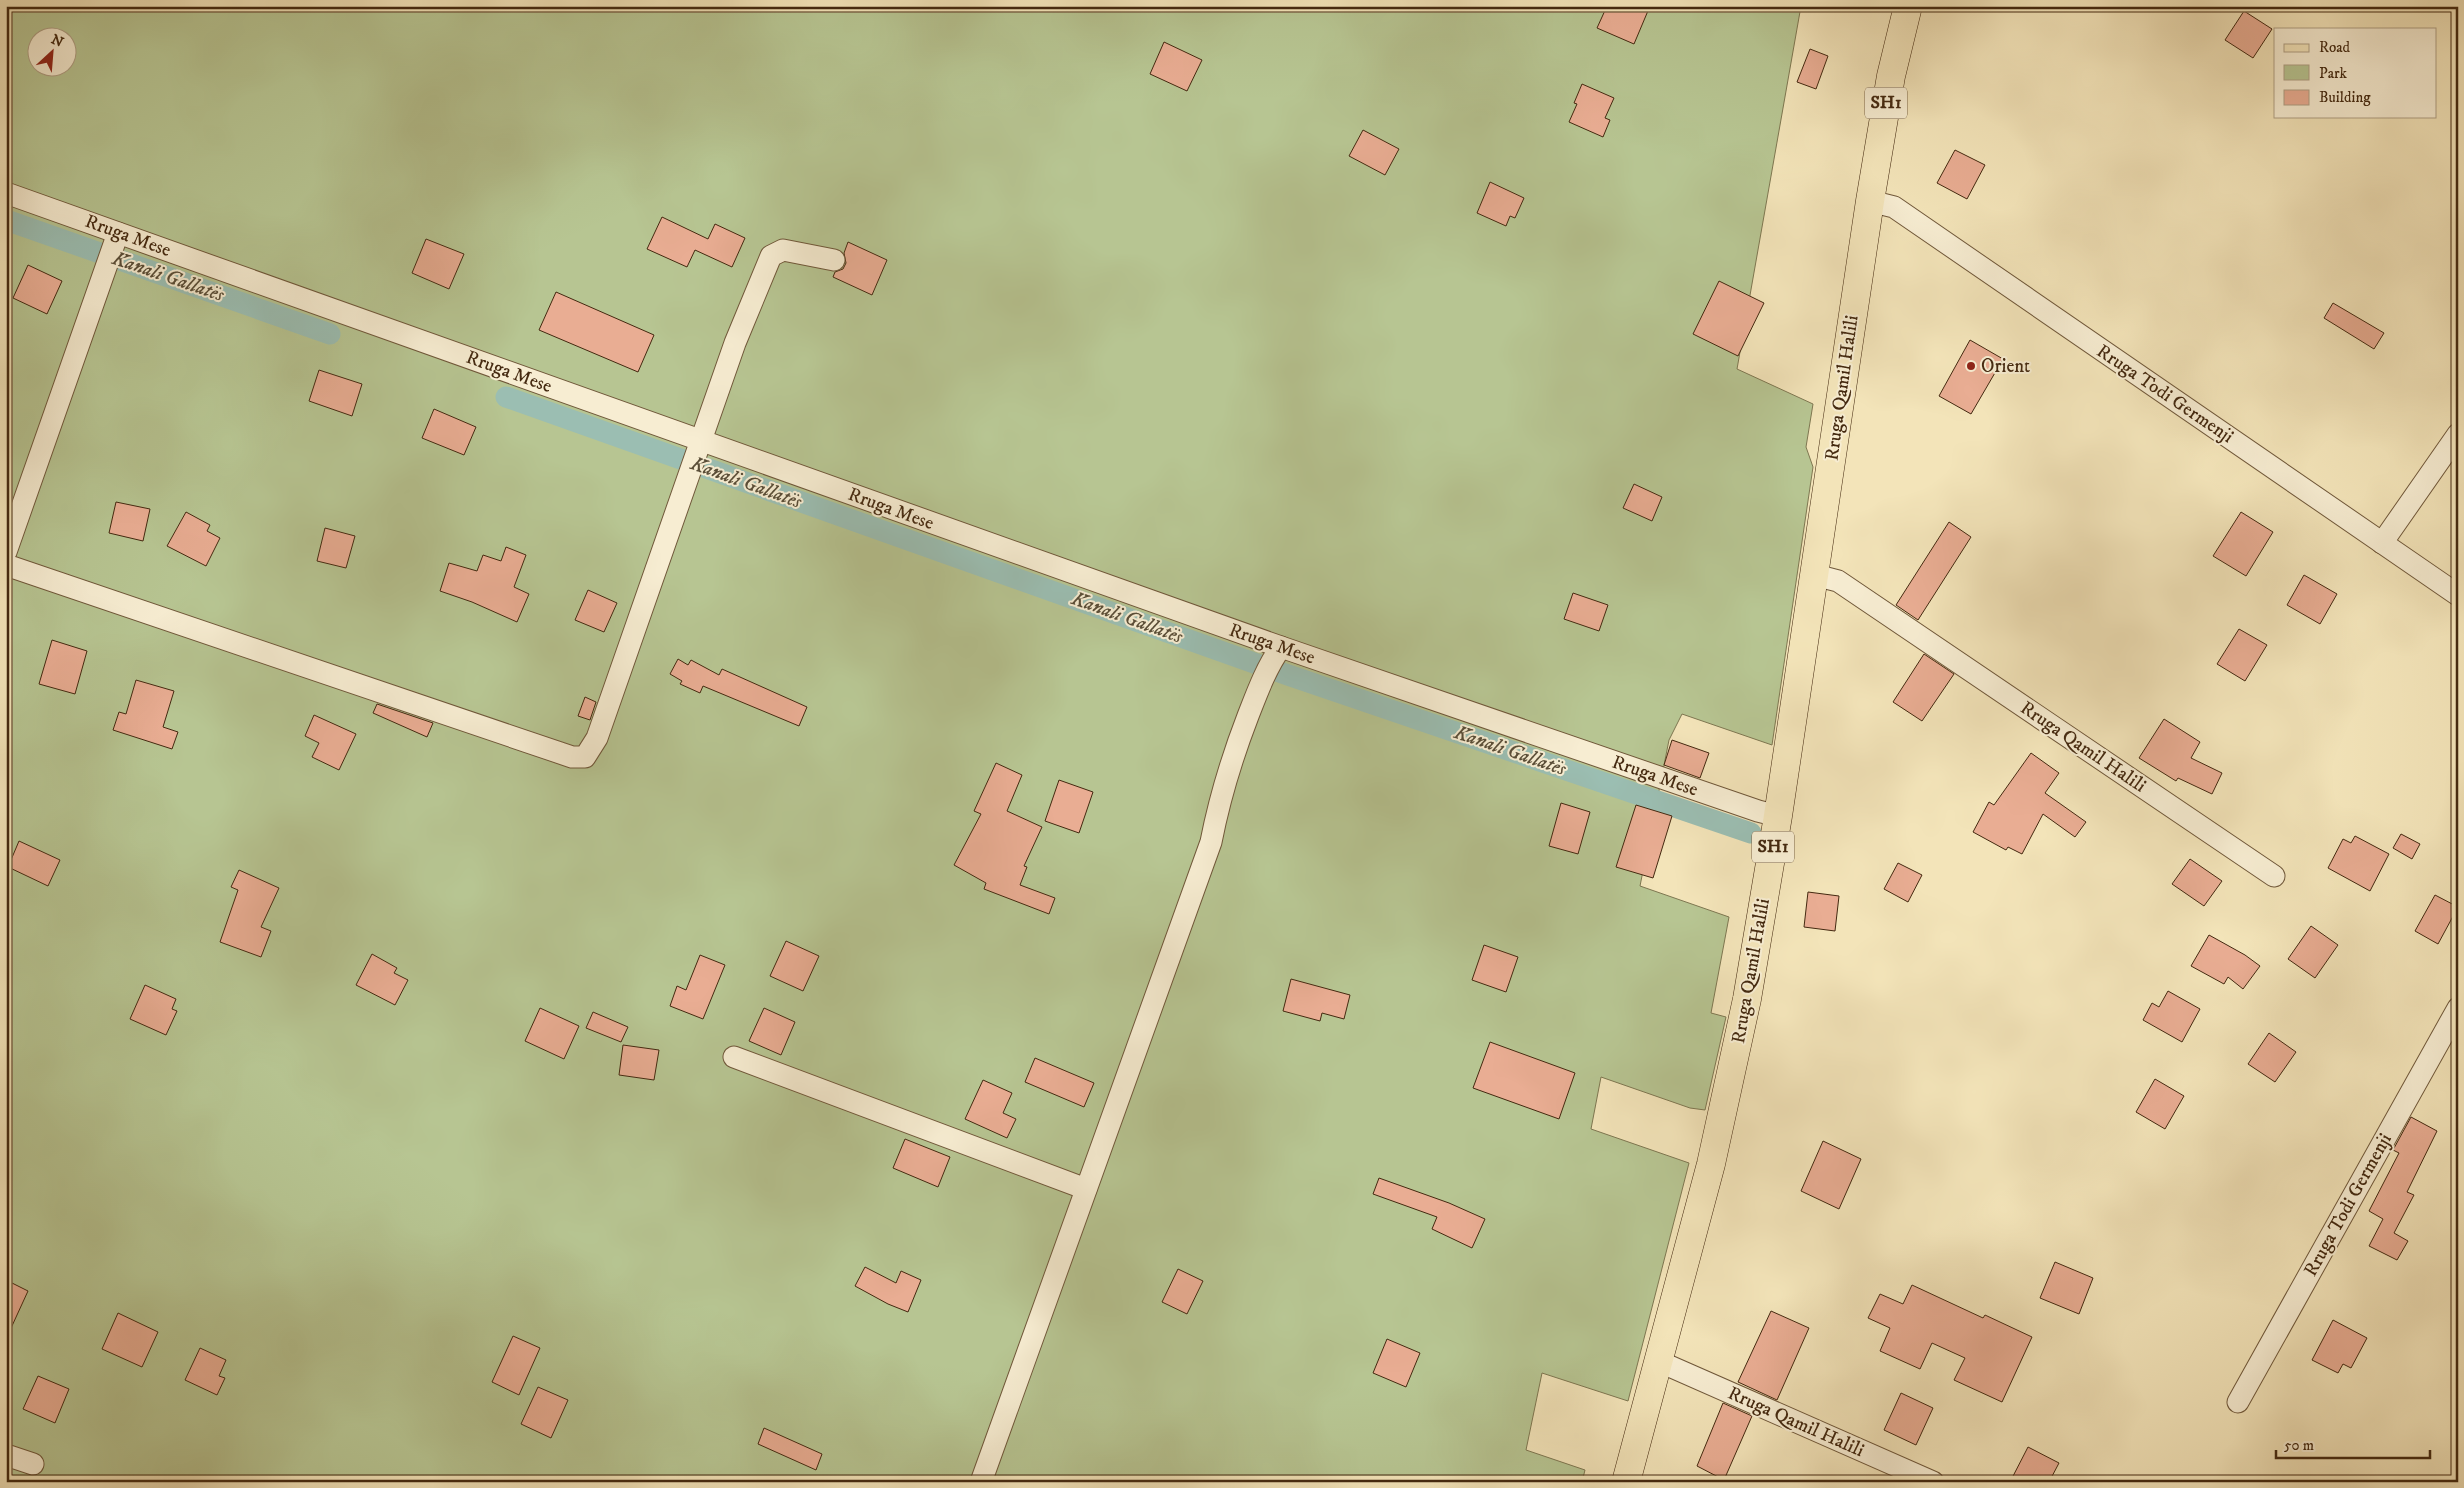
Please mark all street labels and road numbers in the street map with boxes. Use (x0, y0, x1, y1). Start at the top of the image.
road number: SH1 (1865, 88, 1907, 119)
street label: Rruga Mese (82, 210, 174, 262)
street label: Rruga Qamil Halili (1820, 314, 1864, 462)
street label: Rruga Todi Germenji (2092, 340, 2238, 448)
street label: Rruga Mese (463, 346, 555, 398)
street label: Rruga Mese (845, 483, 937, 535)
street label: Rruga Mese (1226, 619, 1318, 669)
street label: Rruga Qamil Halili (2016, 696, 2150, 798)
street label: Rruga Mese (1609, 751, 1701, 801)
road number: SH1 (1752, 832, 1794, 862)
street label: Rruga Qamil Halili (1727, 897, 1775, 1045)
street label: Rruga Todi Germenji (2299, 1129, 2397, 1281)
street label: Rruga Qamil Halili (1724, 1382, 1868, 1462)

